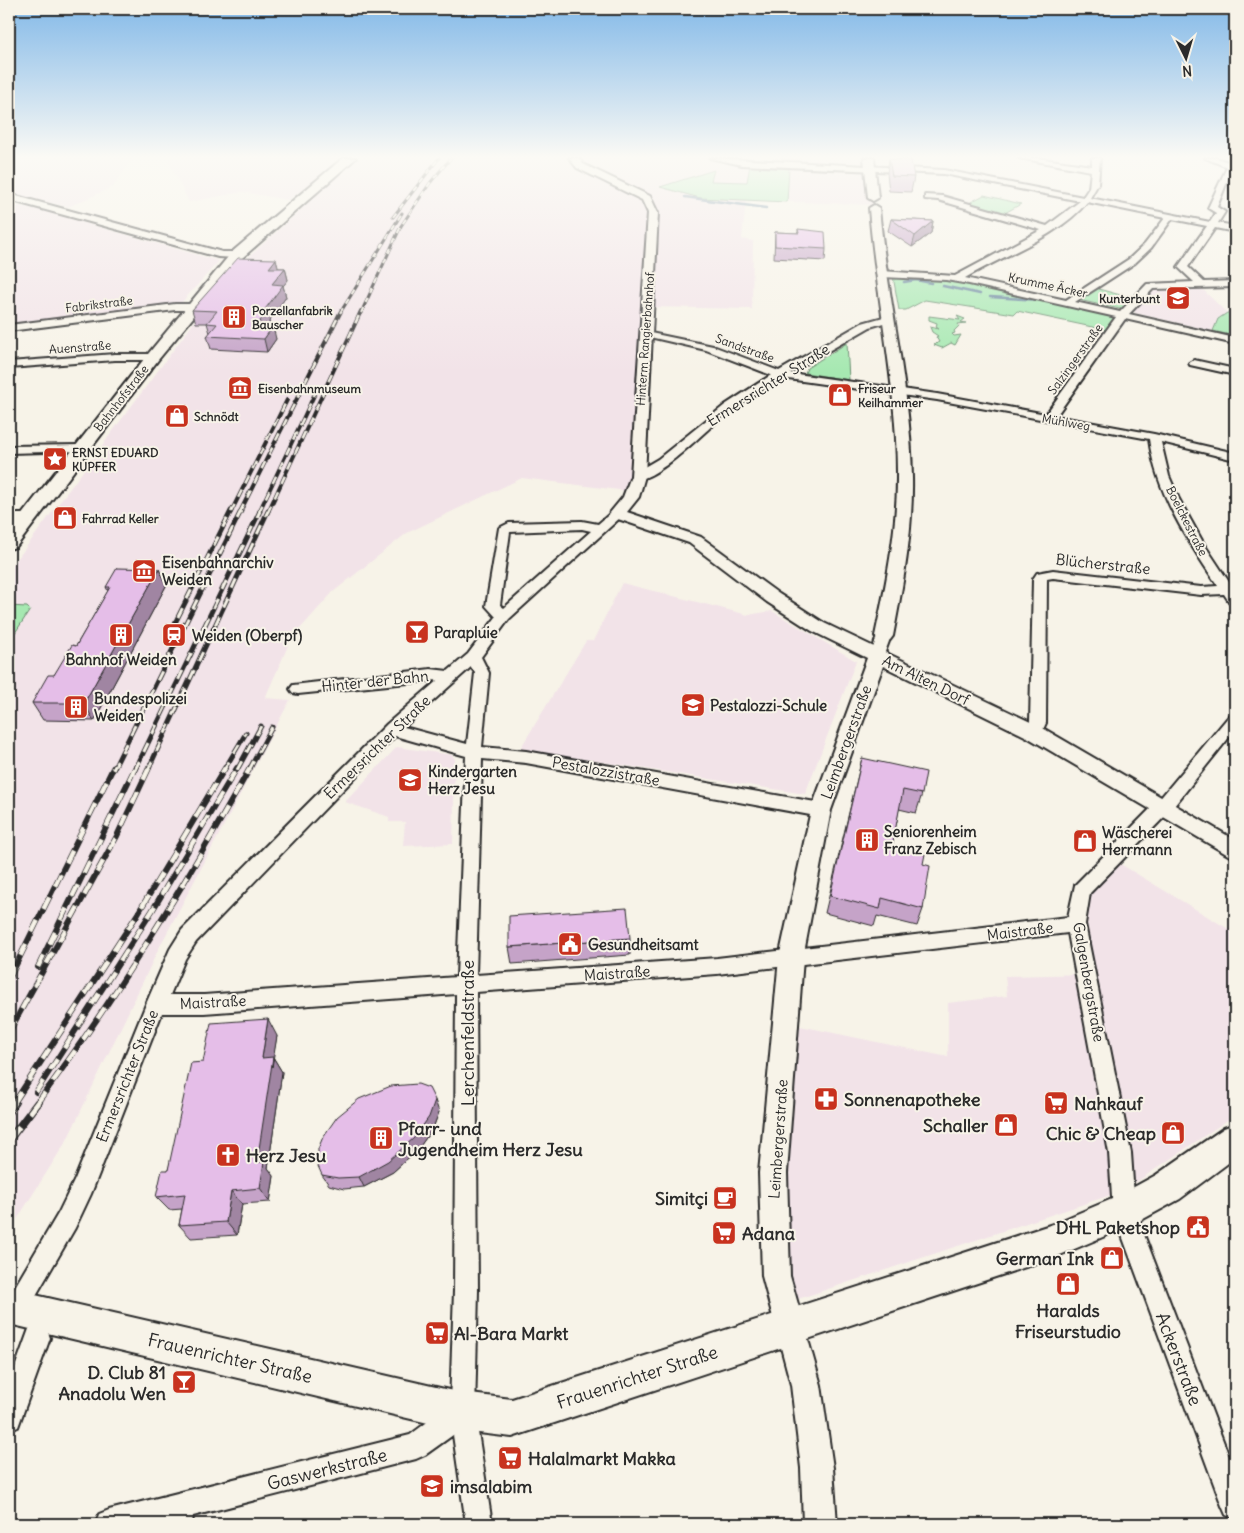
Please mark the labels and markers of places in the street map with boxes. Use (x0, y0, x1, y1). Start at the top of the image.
school or university icon: Kunterbunt (1165, 285, 1191, 311)
place label: Kunterbunt (1099, 291, 1161, 306)
place label: Porzellanfabrik Bauscher (252, 303, 333, 332)
building icon: Porzellanfabrik Bauscher (221, 304, 247, 330)
museum icon: Eisenbahnmuseum (227, 375, 253, 401)
place label: Eisenbahnmuseum (258, 381, 361, 396)
place label: Friseur Keilhammer (858, 381, 923, 410)
shop icon: Friseur Keilhammer (827, 382, 853, 408)
shop icon: Schnödt (164, 403, 190, 429)
place label: Schnödt (194, 409, 239, 424)
place label: ERNST EDUARD KUPFER (72, 445, 159, 474)
place icon: ERNST EDUARD KUPFER (42, 446, 68, 472)
shop icon: Fahrrad Keller (52, 505, 78, 531)
place label: Fahrrad Keller (82, 511, 159, 526)
place label: Eisenbahnarchiv Weiden (162, 553, 274, 589)
museum icon: Eisenbahnarchiv Weiden (131, 558, 157, 584)
bar icon: Parapluie (404, 619, 430, 645)
building icon: Bahnhof Weiden (108, 622, 134, 648)
station icon: Weiden (Oberpf) (161, 622, 187, 648)
place label: Parapluie (434, 623, 498, 643)
place label: Weiden (Oberpf) (192, 626, 303, 646)
place label: Bahnhof Weiden (65, 650, 177, 669)
place label: Bundespolizei Weiden (94, 689, 187, 725)
school or university icon: Pestalozzi-Schule (680, 692, 706, 718)
building icon: Bundespolizei Weiden (63, 694, 89, 720)
place label: Pestalozzi-Schule (710, 696, 827, 715)
place label: Kindergarten Herz Jesu (428, 762, 517, 798)
school or university icon: Kindergarten Herz Jesu (397, 767, 423, 793)
place label: Seniorenheim Franz Zebisch (884, 822, 977, 858)
place label: Wäscherei Herrmann (1102, 823, 1172, 859)
building icon: Seniorenheim Franz Zebisch (854, 827, 880, 853)
shop icon: Wäscherei Herrmann (1072, 828, 1098, 854)
public building icon: Gesundheitsamt (557, 931, 583, 957)
place label: Gesundheitsamt (588, 935, 700, 954)
pharmacy icon: Sonnenapotheke (813, 1086, 839, 1112)
place label: Sonnenapotheke (844, 1088, 981, 1111)
supermarket icon: Nahkauf (1043, 1090, 1069, 1116)
place label: Nahkauf (1074, 1092, 1144, 1115)
shop icon: Schaller (993, 1112, 1019, 1138)
place label: Schaller (923, 1114, 989, 1137)
place label: Pfarr- und Jugendheim Herz Jesu (398, 1117, 583, 1161)
shop icon: Chic & Cheap (1160, 1120, 1186, 1146)
place label: Chic & Cheap (1046, 1122, 1156, 1145)
building icon: Pfarr- und Jugendheim Herz Jesu (368, 1125, 394, 1151)
church icon: Herz Jesu (215, 1142, 241, 1168)
place label: Herz Jesu (246, 1144, 327, 1167)
cafe icon: Simitçi (712, 1185, 738, 1211)
place label: Simitçi (655, 1187, 708, 1210)
public building icon: DHL Paketshop (1185, 1214, 1211, 1240)
place label: DHL Paketshop (1056, 1216, 1180, 1239)
supermarket icon: Adana (711, 1220, 737, 1246)
place label: Adana (742, 1222, 795, 1245)
shop icon: German Ink (1099, 1245, 1125, 1271)
place label: German Ink (996, 1247, 1094, 1270)
shop icon: Haralds Friseurstudio (1055, 1271, 1081, 1297)
place label: Haralds Friseurstudio (1015, 1299, 1121, 1343)
supermarket icon: Al-Bara Markt (424, 1320, 450, 1346)
place label: Al-Bara Markt (454, 1322, 569, 1345)
place label: D. Club 81 Anadolu Wen (58, 1361, 167, 1405)
bar icon: D. Club 81 Anadolu Wen (171, 1369, 197, 1395)
supermarket icon: Halalmarkt Makka (497, 1445, 523, 1471)
place label: Halalmarkt Makka (528, 1447, 676, 1470)
school or university icon: imsalabim (419, 1473, 445, 1499)
place label: imsalabim (450, 1475, 533, 1498)

